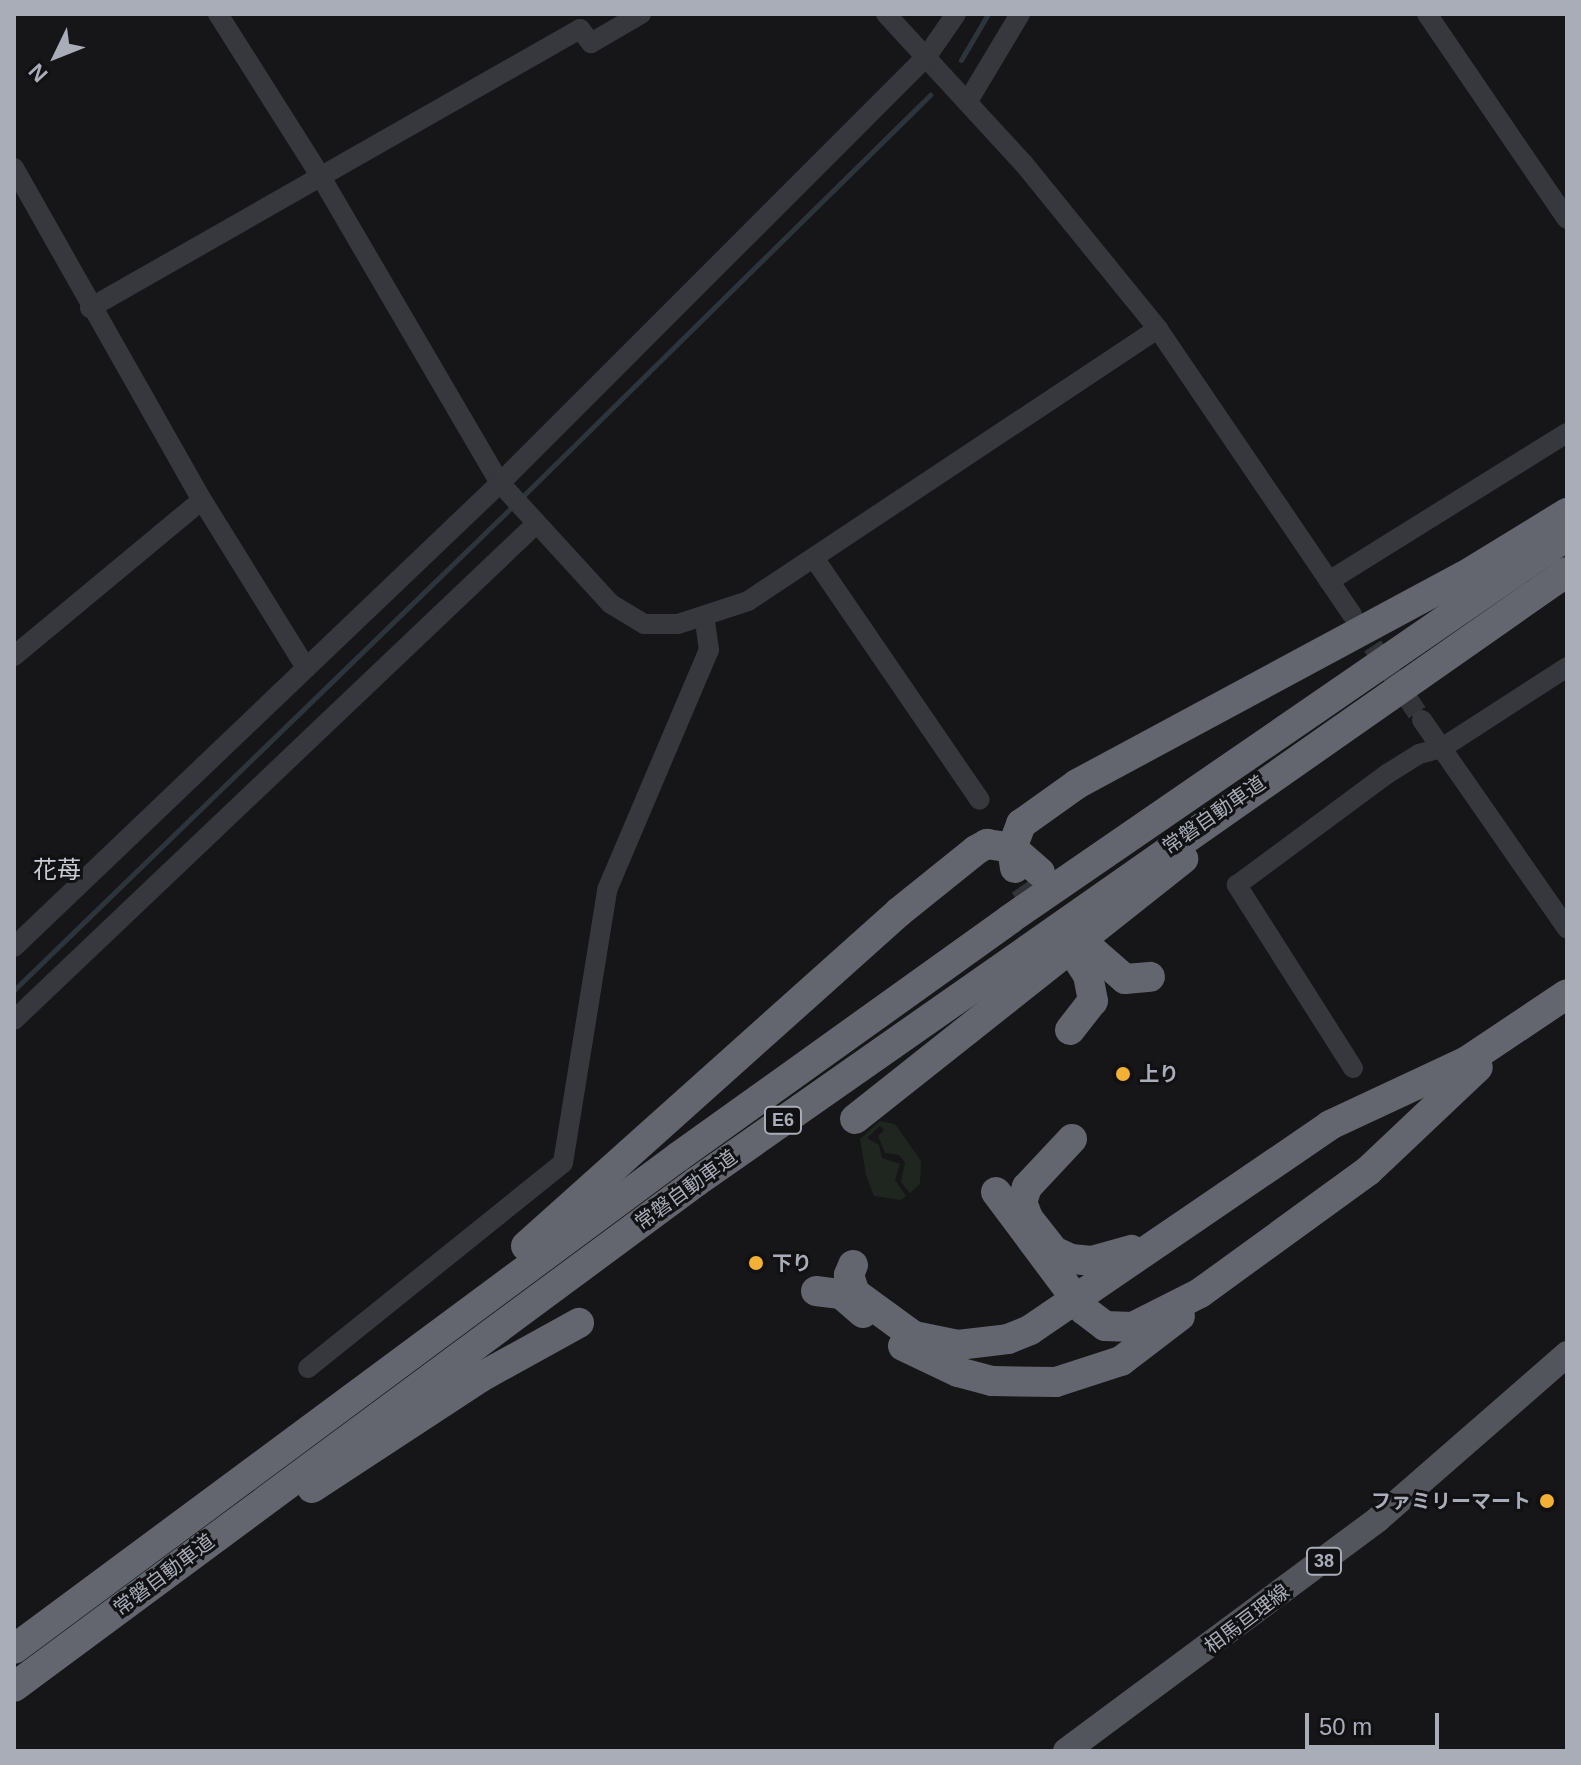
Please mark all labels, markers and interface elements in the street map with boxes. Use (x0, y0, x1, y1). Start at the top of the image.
north arrow (16, 16, 96, 96)
text: N (24, 58, 53, 87)
street label: 常磐自動車道 (1158, 771, 1270, 859)
district label: 花苺 (33, 856, 81, 884)
place label: 上り (1139, 1062, 1179, 1086)
marker: 上り (1114, 1065, 1132, 1083)
road number: E6 (763, 1106, 803, 1134)
street label: 常磐自動車道 (630, 1145, 742, 1235)
place label: 下り (772, 1251, 812, 1275)
marker: 下り (747, 1254, 765, 1272)
place label: ファミリーマート (1371, 1489, 1531, 1513)
marker: ファミリーマート (1538, 1492, 1556, 1510)
street label: 常磐自動車道 (109, 1529, 219, 1621)
road number: 38 (1304, 1547, 1344, 1575)
street label: 相馬亘理線 (1200, 1579, 1294, 1659)
scale bar (1309, 1697, 1443, 1747)
text: 50 m (1319, 1713, 1372, 1740)

